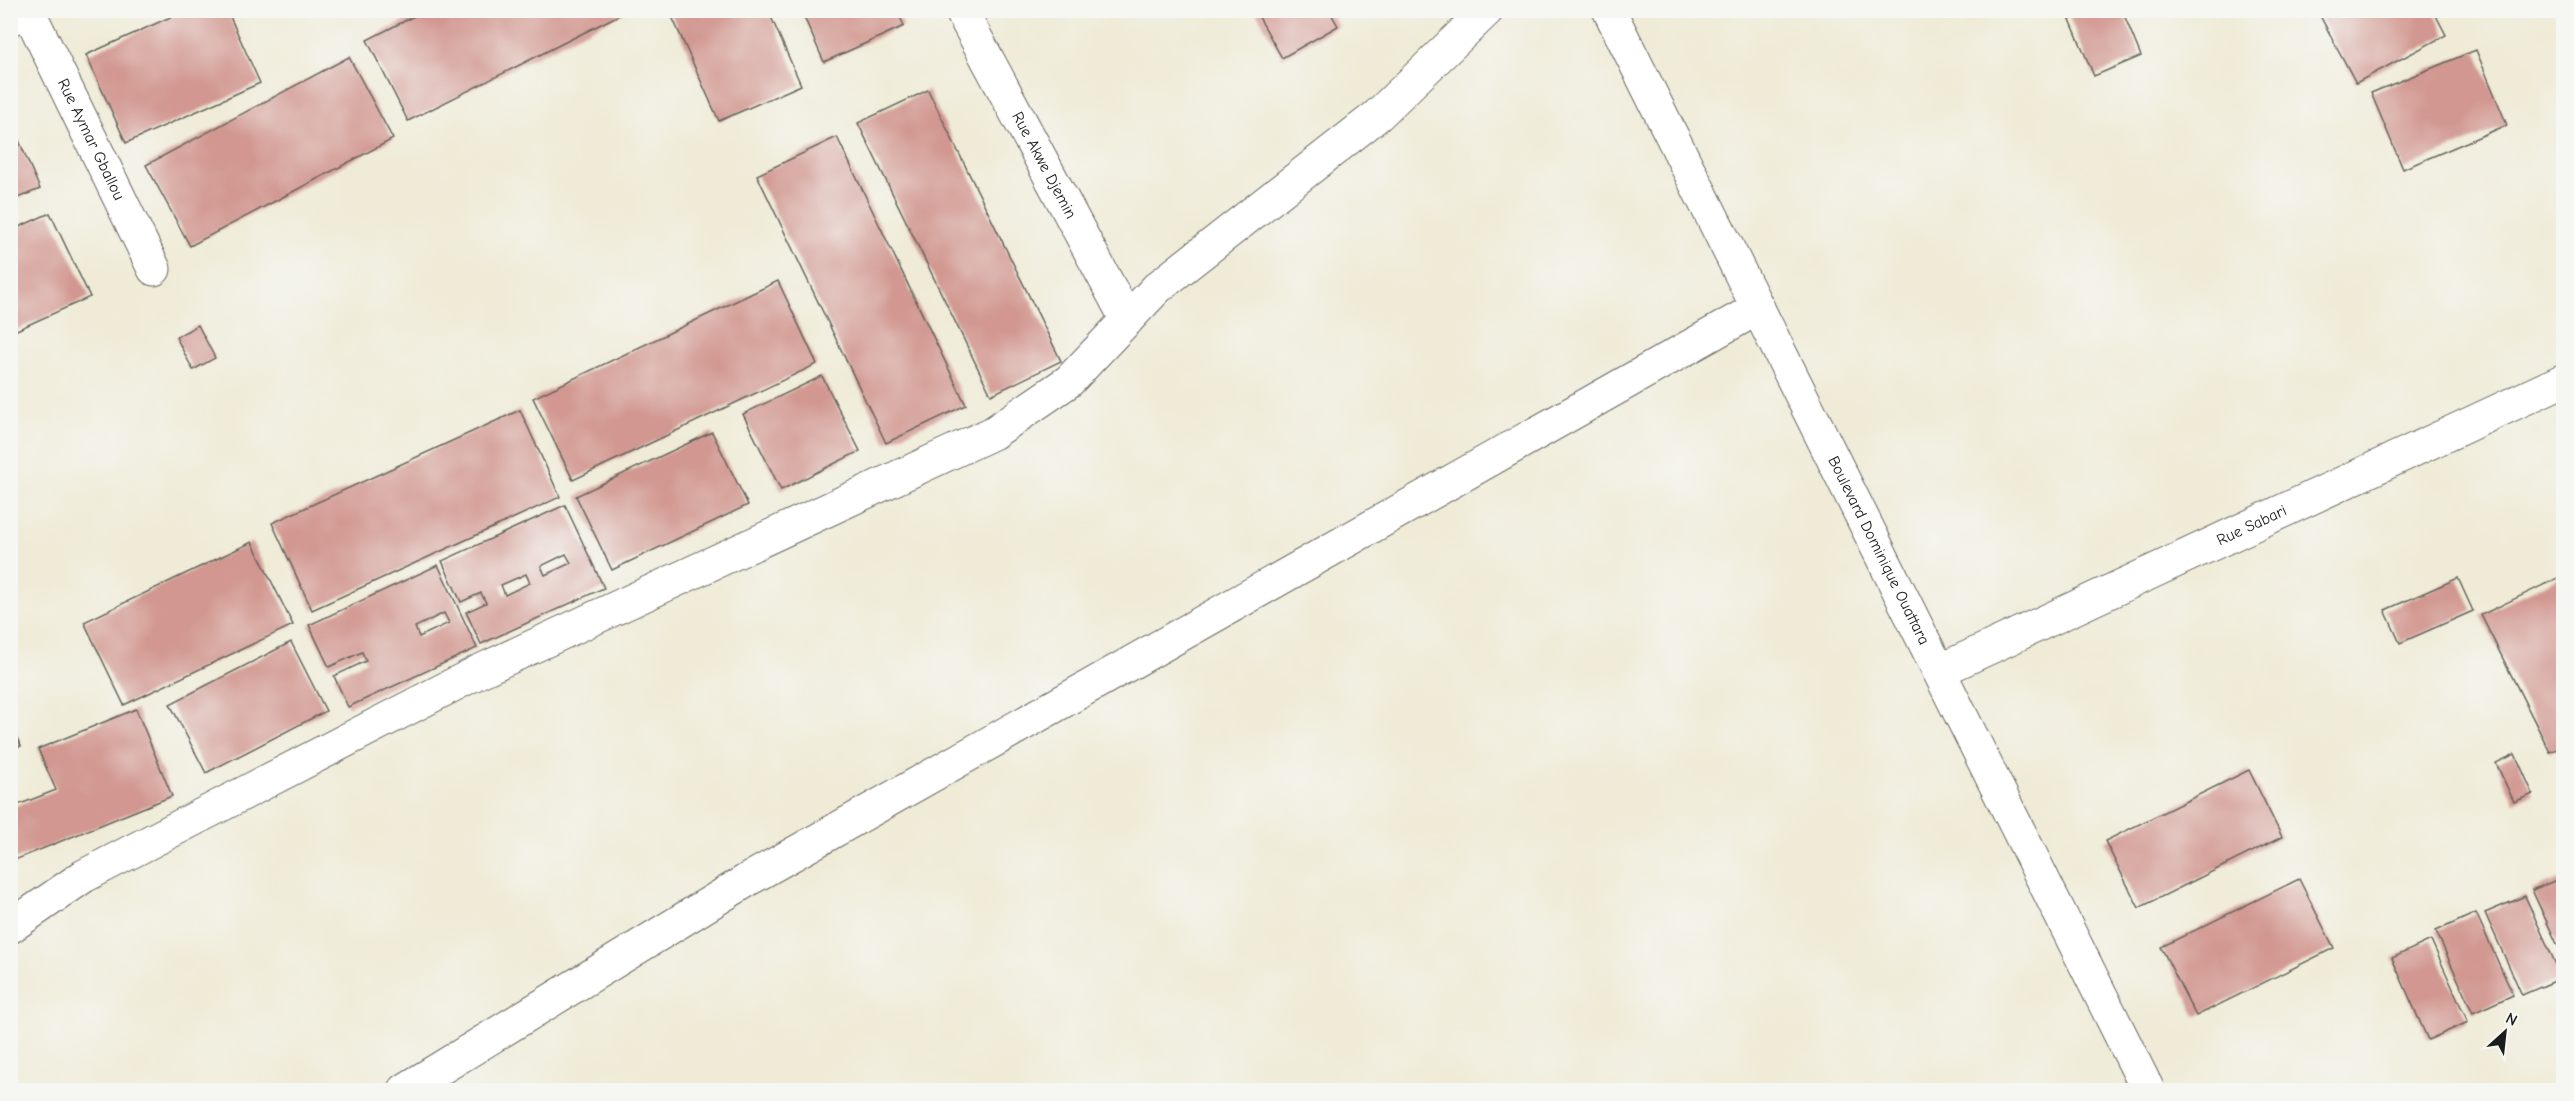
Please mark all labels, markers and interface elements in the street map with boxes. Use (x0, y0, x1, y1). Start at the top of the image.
street label: Rue Aymar Gballou (54, 76, 128, 203)
street label: Rue Akwe Djemin (1008, 109, 1080, 222)
street label: Boulevard Dominique Ouattara (1824, 453, 1933, 648)
street label: Rue Sabari (2214, 501, 2290, 549)
north arrow (2475, 1002, 2535, 1062)
text: N (2503, 1009, 2520, 1030)

